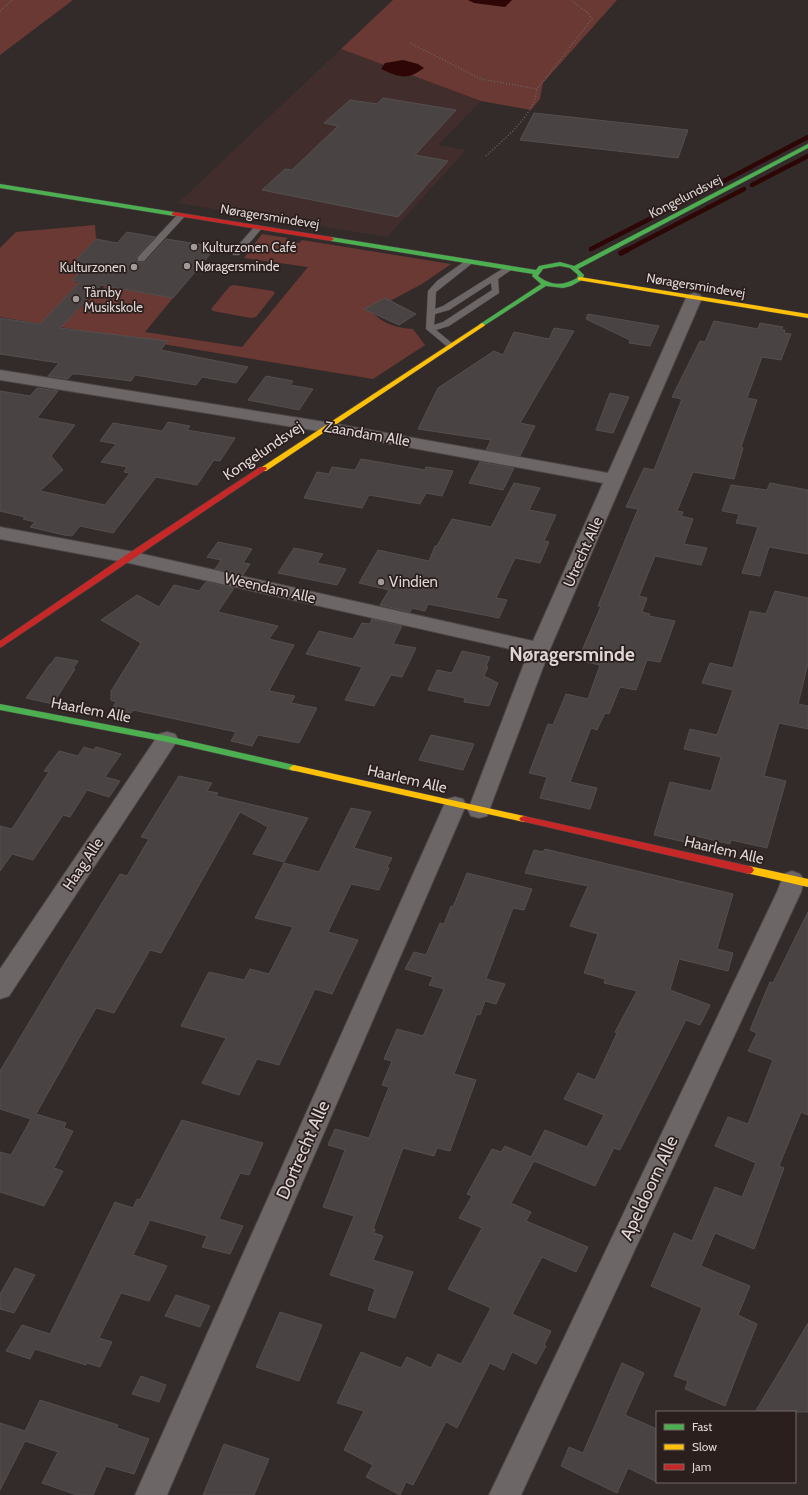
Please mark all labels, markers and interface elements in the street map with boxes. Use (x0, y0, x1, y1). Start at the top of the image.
street label: Kongelundsvej (646, 171, 725, 222)
street label: Nøragersmindevej (219, 200, 321, 233)
place label: Kulturzonen Café (202, 239, 297, 255)
marker: Kulturzonen Café (189, 242, 199, 252)
place label: Nøragersminde (195, 258, 280, 274)
place label: Kulturzonen (60, 259, 126, 275)
marker: Nøragersminde (182, 261, 192, 271)
marker: Kulturzonen (129, 262, 139, 272)
street label: Nøragersmindevej (645, 269, 747, 302)
place label: Tårnby Musikskole (84, 284, 143, 315)
marker: Tårnby Musikskole (71, 294, 81, 304)
street label: Kongelundsvej (220, 418, 306, 484)
street label: Zaandam Alle (323, 418, 412, 450)
street label: Utrecht Alle (560, 514, 607, 590)
street label: Weendam Alle (223, 569, 318, 607)
place label: Vindien (389, 573, 438, 591)
marker: Vindien (376, 577, 386, 587)
district label: Nøragersminde (509, 643, 635, 666)
street label: Haarlem Alle (49, 693, 133, 727)
street label: Haarlem Alle (365, 761, 449, 797)
street label: Haarlem Alle (682, 832, 766, 868)
street label: Haag Alle (59, 834, 107, 894)
street label: Dortrecht Alle (271, 1097, 335, 1203)
street label: Apeldoorn Alle (615, 1132, 683, 1244)
legend (656, 1411, 796, 1483)
text: Fast (692, 1419, 712, 1434)
text: Slow (692, 1439, 717, 1454)
text: Jam (691, 1459, 711, 1474)

